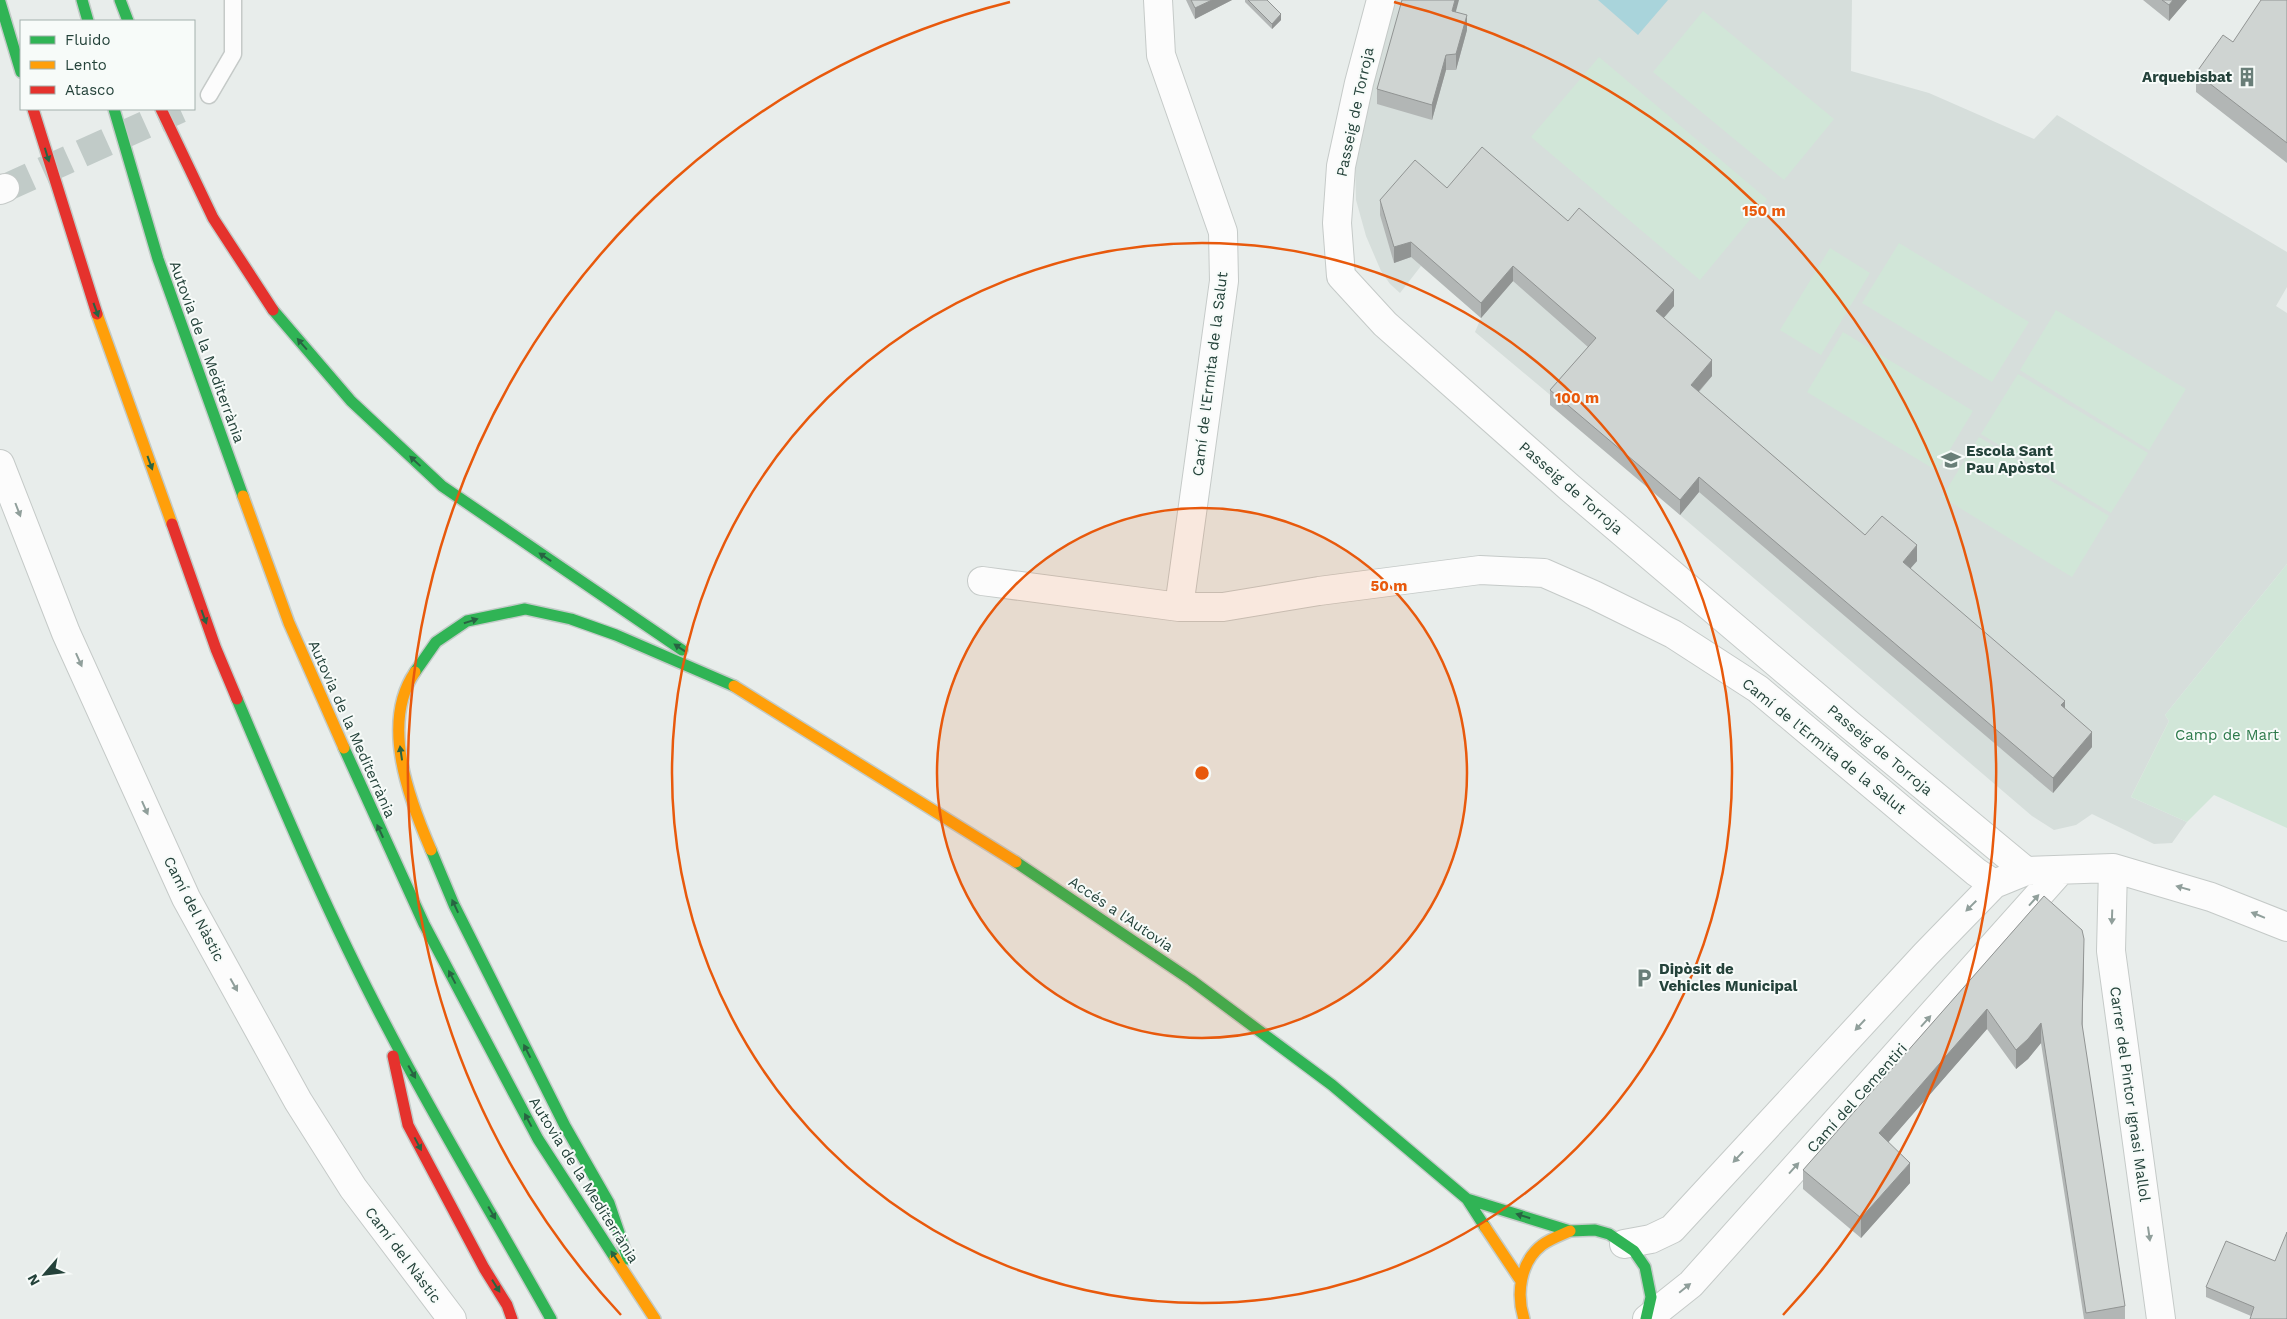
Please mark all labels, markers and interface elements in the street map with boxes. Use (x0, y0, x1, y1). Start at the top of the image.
legend (20, 20, 195, 110)
text: Fluido (65, 31, 110, 49)
street label: Passeig de Torroja (1332, 45, 1378, 178)
text: Lento (65, 56, 107, 74)
building icon: Arquebisbat (2236, 66, 2258, 88)
place label: Arquebisbat (2142, 68, 2232, 86)
text: Atasco (65, 81, 114, 99)
one-way arrow (43, 148, 51, 163)
text: 150 m (1742, 202, 1786, 220)
street label: Autovia de la Mediterrània (166, 259, 249, 446)
street label: Camí de l'Ermita de la Salut (1189, 270, 1232, 477)
one-way arrow (92, 303, 100, 318)
one-way arrow (296, 339, 308, 351)
text: 100 m (1555, 389, 1599, 407)
street label: Passeig de Torroja (1515, 438, 1627, 538)
place label: Escola Sant Pau Apòstol (1966, 442, 2055, 477)
school or university icon: Escola Sant Pau Apòstol (1940, 449, 1962, 471)
one-way arrow (409, 455, 421, 467)
one-way arrow (147, 456, 154, 471)
one-way arrow (15, 502, 22, 517)
one-way arrow (539, 552, 552, 562)
text: 50 m (1371, 577, 1407, 595)
one-way arrow (201, 609, 208, 624)
one-way arrow (464, 617, 479, 625)
street label: Autovia de la Mediterrània (305, 637, 400, 821)
one-way arrow (673, 643, 686, 653)
one-way arrow (75, 653, 83, 667)
street label: Camí de l'Ermita de la Salut (1738, 674, 1910, 818)
street label: Passeig de Torroja (1824, 701, 1937, 800)
park label: Camp de Mart (2175, 726, 2280, 744)
one-way arrow (396, 745, 404, 761)
centre of rings (1193, 764, 1211, 782)
one-way arrow (142, 801, 150, 815)
one-way arrow (376, 824, 384, 838)
street label: Camí del Nàstic (160, 853, 228, 965)
street label: Accés a l'Autovia (1065, 872, 1177, 956)
one-way arrow (2175, 884, 2190, 892)
one-way arrow (2029, 894, 2040, 907)
one-way arrow (450, 899, 458, 913)
one-way arrow (1965, 900, 1977, 912)
one-way arrow (2108, 909, 2116, 925)
one-way arrow (2250, 911, 2265, 919)
place label: Dipòsit de Vehicles Municipal (1659, 960, 1798, 995)
parking icon: Dipòsit de Vehicles Municipal (1633, 967, 1655, 989)
one-way arrow (447, 970, 456, 983)
one-way arrow (230, 977, 238, 992)
street label: Carrer del Pintor Ignasi Mallol (2106, 985, 2154, 1203)
one-way arrow (1920, 1016, 1932, 1028)
one-way arrow (1854, 1018, 1866, 1030)
street label: Camí del Cementiri (1803, 1040, 1911, 1156)
one-way arrow (523, 1044, 531, 1058)
one-way arrow (407, 1065, 416, 1079)
street label: Autovia de la Mediterrània (525, 1094, 643, 1267)
one-way arrow (524, 1113, 532, 1128)
one-way arrow (414, 1136, 422, 1151)
one-way arrow (1732, 1151, 1744, 1163)
one-way arrow (1788, 1163, 1800, 1175)
street label: Camí del Nàstic (361, 1203, 445, 1307)
one-way arrow (487, 1207, 496, 1220)
one-way arrow (1516, 1212, 1531, 1220)
one-way arrow (2145, 1226, 2153, 1242)
north arrow (20, 1249, 70, 1299)
one-way arrow (610, 1251, 619, 1264)
text: N (24, 1272, 43, 1288)
one-way arrow (491, 1280, 501, 1293)
one-way arrow (1678, 1283, 1691, 1294)

